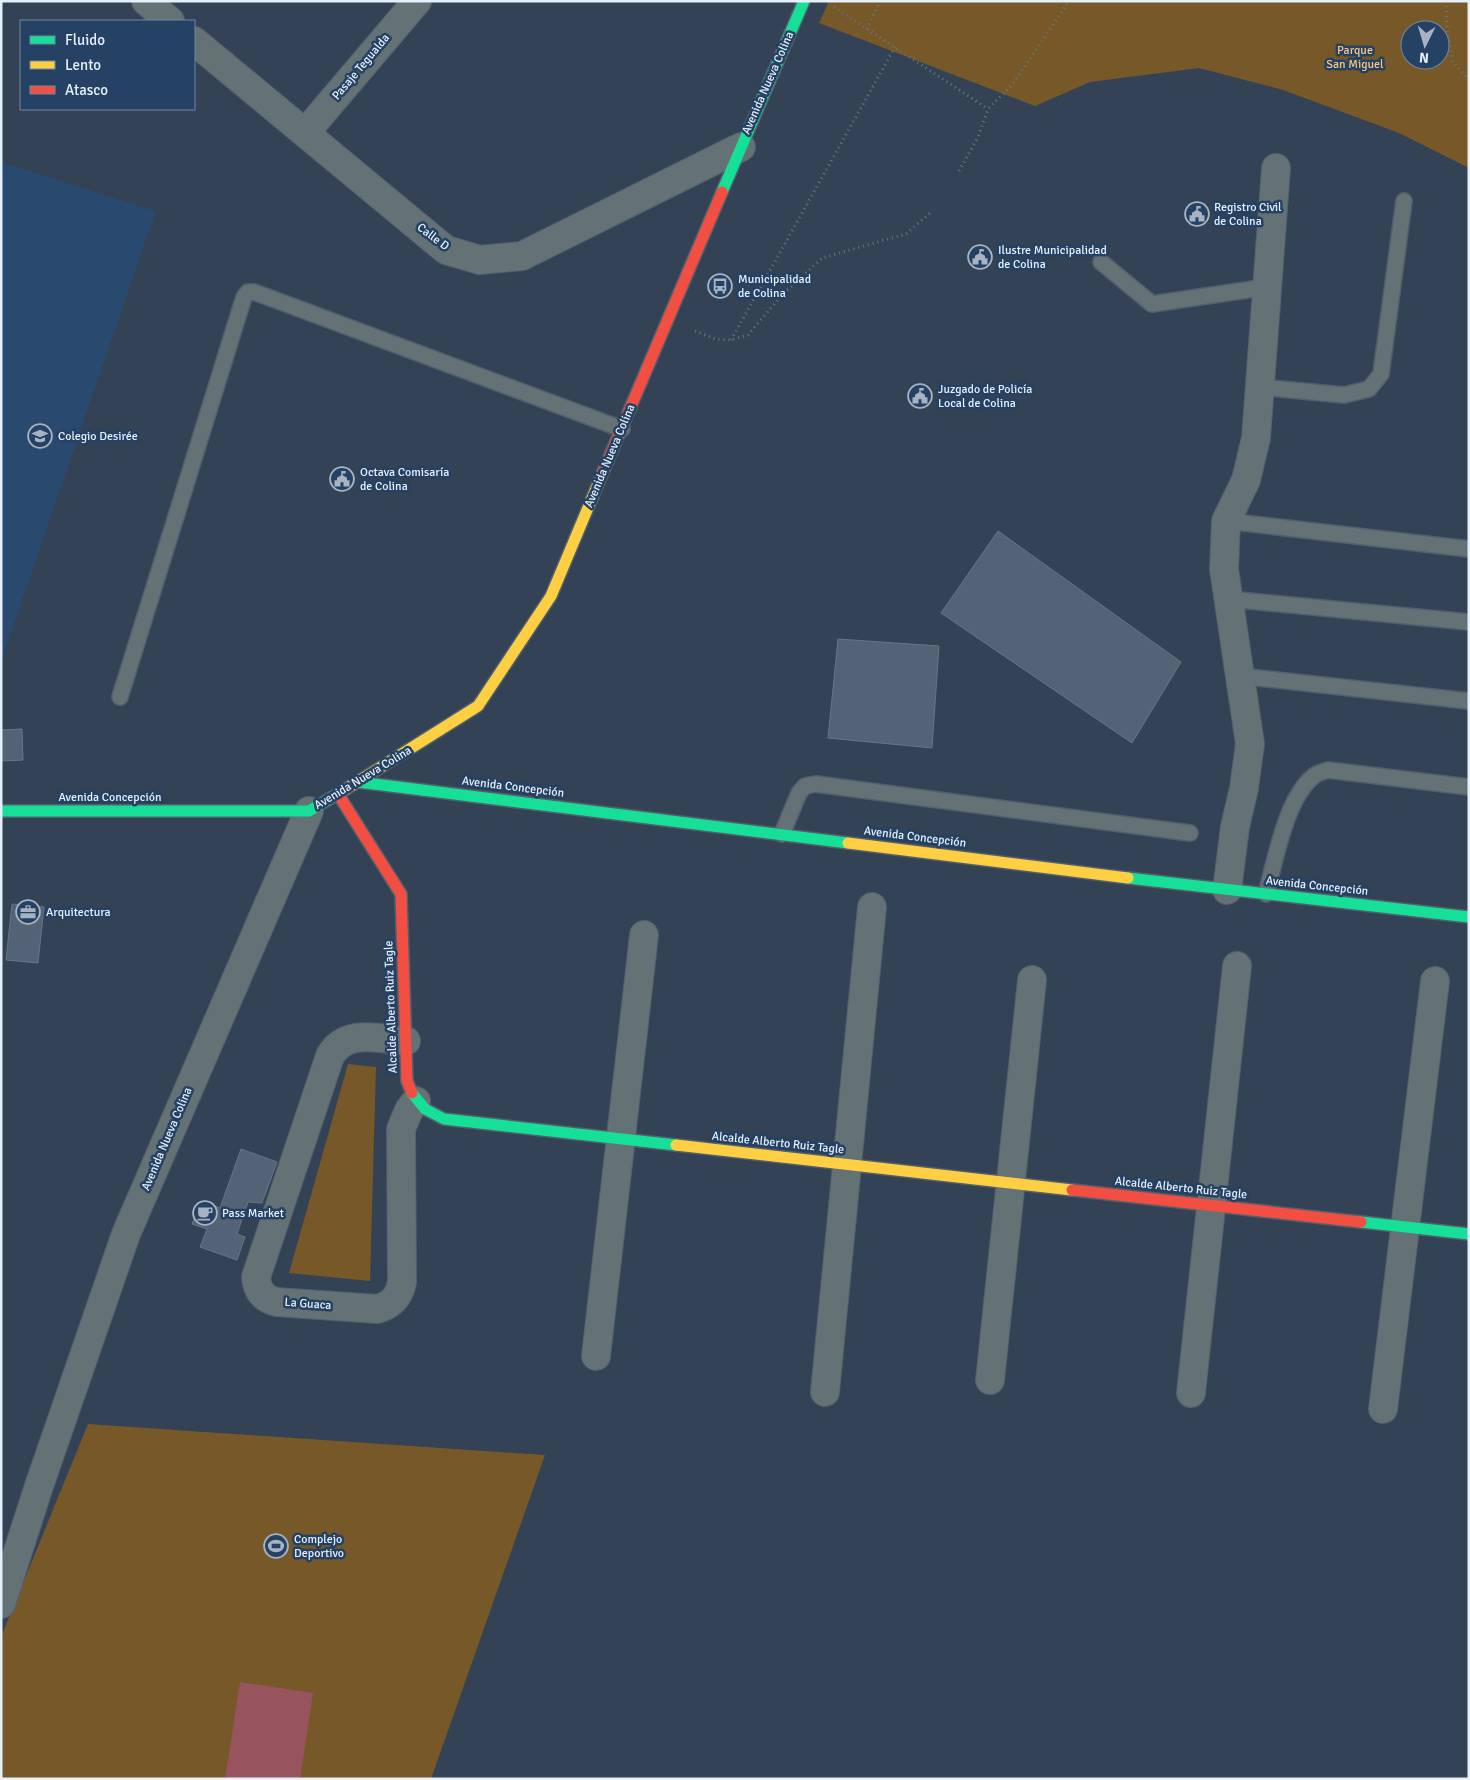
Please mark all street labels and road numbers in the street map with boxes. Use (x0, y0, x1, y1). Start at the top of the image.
street label: Avenida Nueva Colina (739, 29, 797, 137)
street label: Pasaje Tegualda (329, 31, 393, 103)
street label: Calle D (414, 220, 452, 254)
street label: Avenida Nueva Colina (581, 402, 639, 510)
street label: Avenida Nueva Colina (312, 743, 414, 813)
street label: Avenida Concepción (461, 773, 565, 801)
street label: Avenida Concepción (58, 790, 162, 805)
street label: Avenida Concepción (863, 823, 967, 851)
street label: Avenida Concepción (1265, 873, 1369, 899)
street label: Alcalde Alberto Ruiz Tagle (381, 940, 401, 1074)
street label: Avenida Nueva Colina (138, 1085, 196, 1193)
street label: Alcalde Alberto Ruiz Tagle (711, 1129, 845, 1157)
street label: Alcalde Alberto Ruiz Tagle (1114, 1174, 1248, 1202)
street label: La Guaca (284, 1295, 332, 1313)

